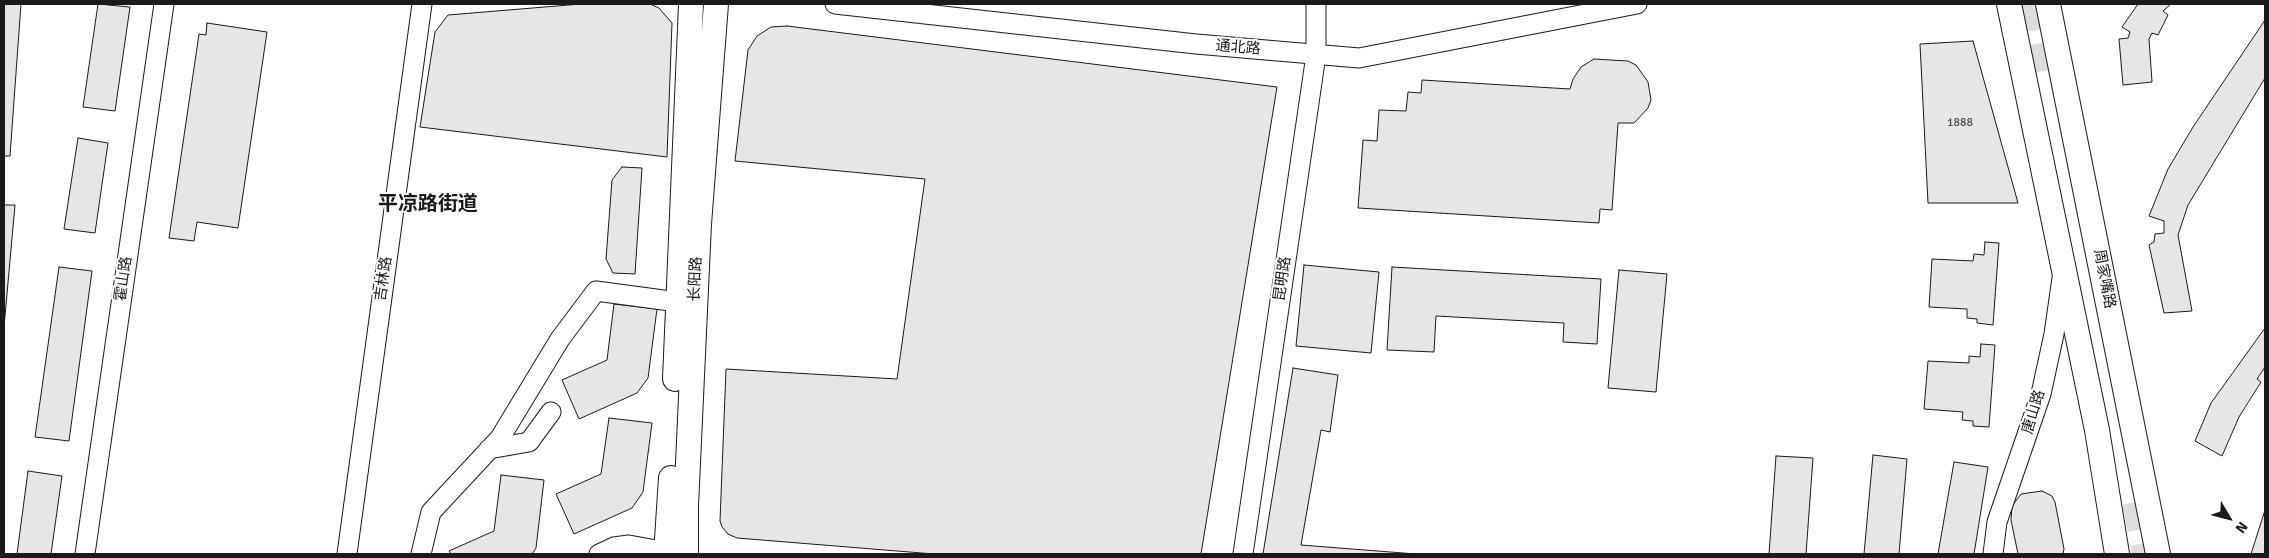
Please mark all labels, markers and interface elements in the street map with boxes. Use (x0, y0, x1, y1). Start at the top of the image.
street label: 通北路 (1215, 37, 1261, 59)
house number: 1888 (1947, 116, 1973, 130)
district label: 平凉路街道 (378, 193, 478, 217)
street label: 周家嘴路 (2089, 248, 2119, 310)
street label: 霍山路 (112, 255, 136, 303)
street label: 吉林路 (372, 255, 396, 303)
street label: 昆明路 (1271, 255, 1295, 303)
street label: 长阳路 (686, 256, 706, 302)
street label: 唐山路 (2019, 388, 2049, 436)
north arrow (2204, 493, 2254, 543)
text: N (2232, 518, 2251, 536)

